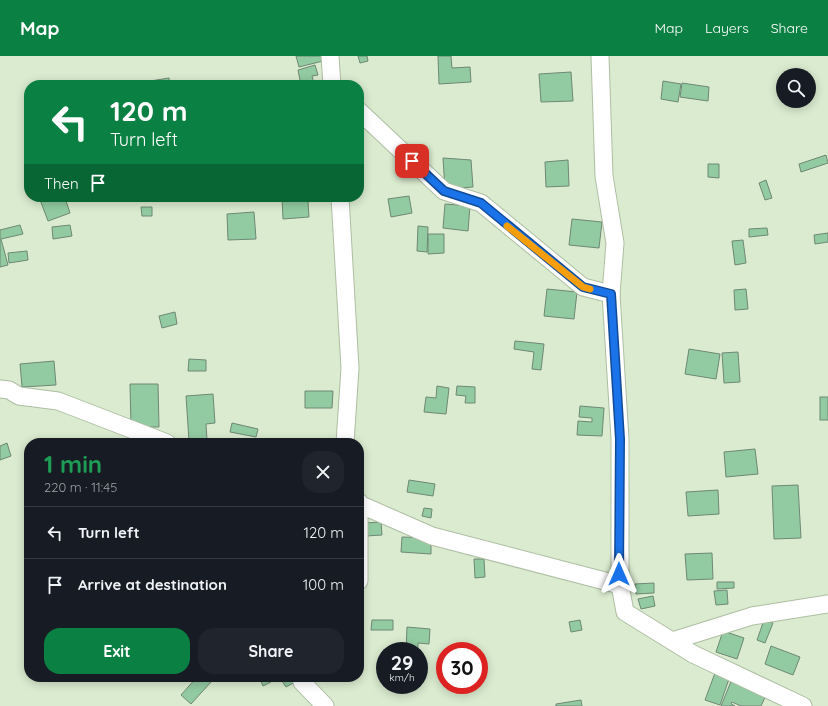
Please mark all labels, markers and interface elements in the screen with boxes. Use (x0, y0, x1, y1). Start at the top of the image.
text: Map (20, 16, 59, 40)
text: Map (654, 19, 683, 37)
text: Layers (705, 19, 749, 37)
text: Share (771, 19, 808, 37)
map controls (776, 68, 816, 108)
button: search (776, 68, 816, 108)
text: 120 m (110, 93, 188, 128)
icon: left (44, 96, 96, 148)
text: Turn left (110, 128, 178, 151)
pin (395, 144, 429, 178)
icon: arrive (401, 150, 423, 172)
icon: arrive (87, 172, 109, 194)
text: Then (44, 174, 79, 193)
text: 1 min (44, 449, 102, 479)
button: close (302, 451, 344, 493)
text: 220 m · 11:45 (44, 479, 117, 495)
icon: left (44, 522, 66, 544)
text: Turn left (78, 523, 140, 542)
text: 120 m (303, 523, 344, 542)
position arrow (598, 553, 640, 595)
icon: arrive (44, 574, 66, 596)
text: Arrive at destination (78, 575, 227, 594)
text: 100 m (303, 575, 344, 594)
button: Exit (44, 628, 190, 674)
button: Share (198, 628, 344, 674)
speed limit sign: 30 (436, 642, 488, 694)
text: 29 (391, 650, 413, 675)
text: km/h (389, 671, 415, 684)

